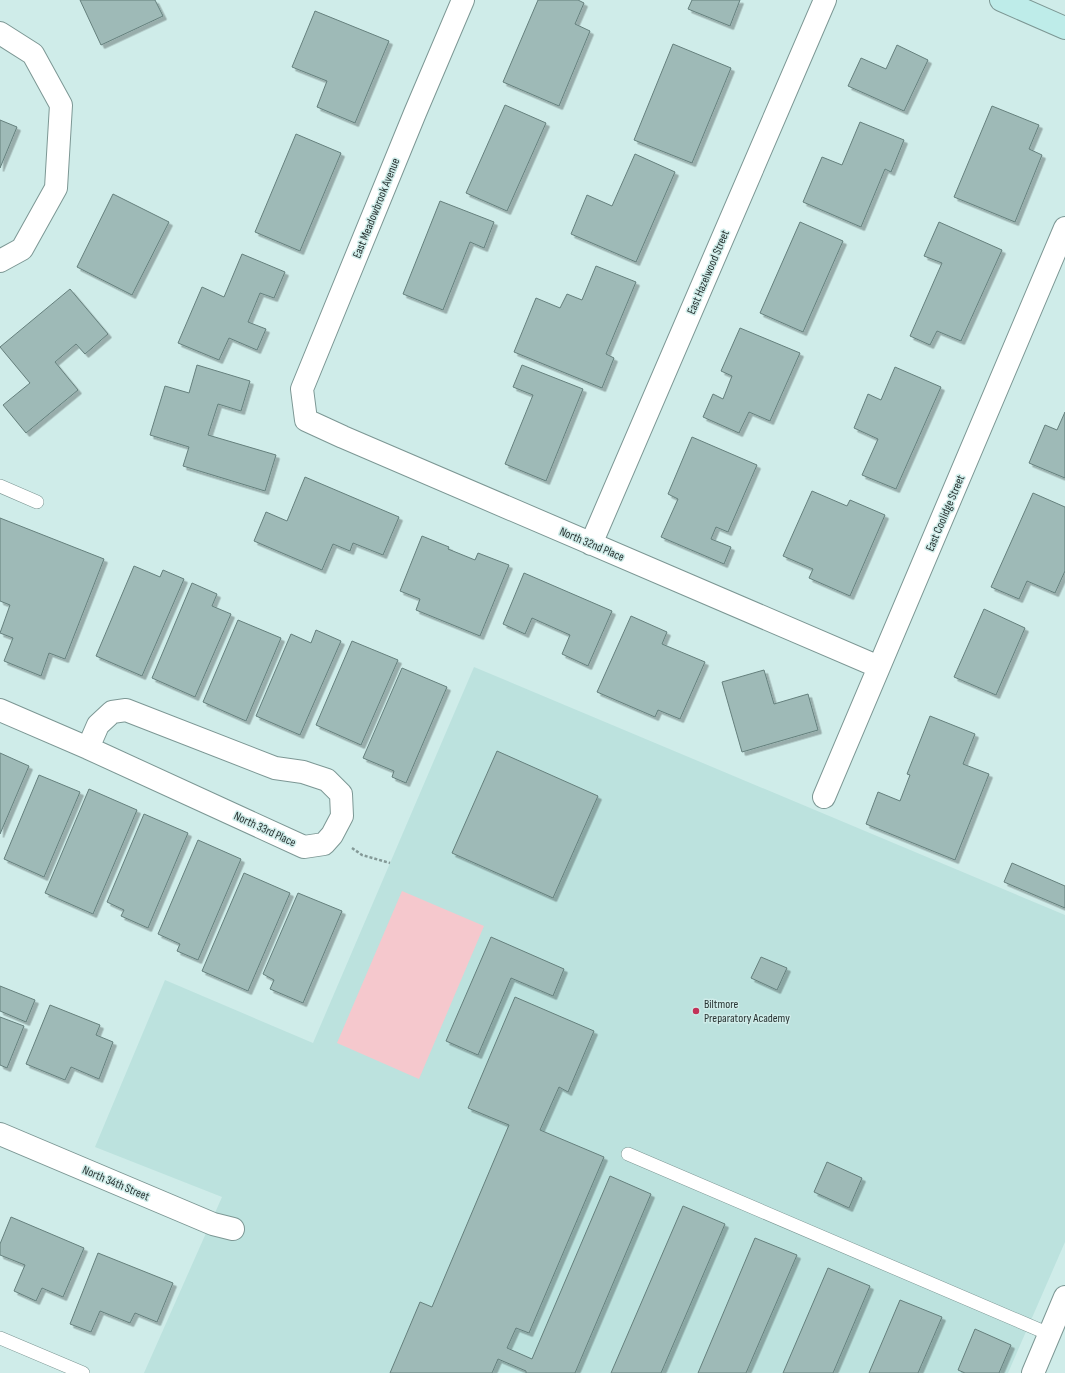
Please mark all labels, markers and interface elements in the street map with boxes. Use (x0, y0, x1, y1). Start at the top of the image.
street label: East Meadowbrook Avenue (350, 156, 403, 260)
street label: East Hazelwood Street (684, 228, 733, 317)
street label: East Coolidge Street (923, 472, 968, 554)
street label: North 32nd Place (557, 524, 627, 565)
street label: North 33rd Place (231, 808, 299, 851)
place label: Biltmore Preparatory Academy (704, 997, 790, 1026)
marker: Biltmore Preparatory Academy (691, 1006, 701, 1016)
street label: North 34th Street (80, 1163, 152, 1204)

